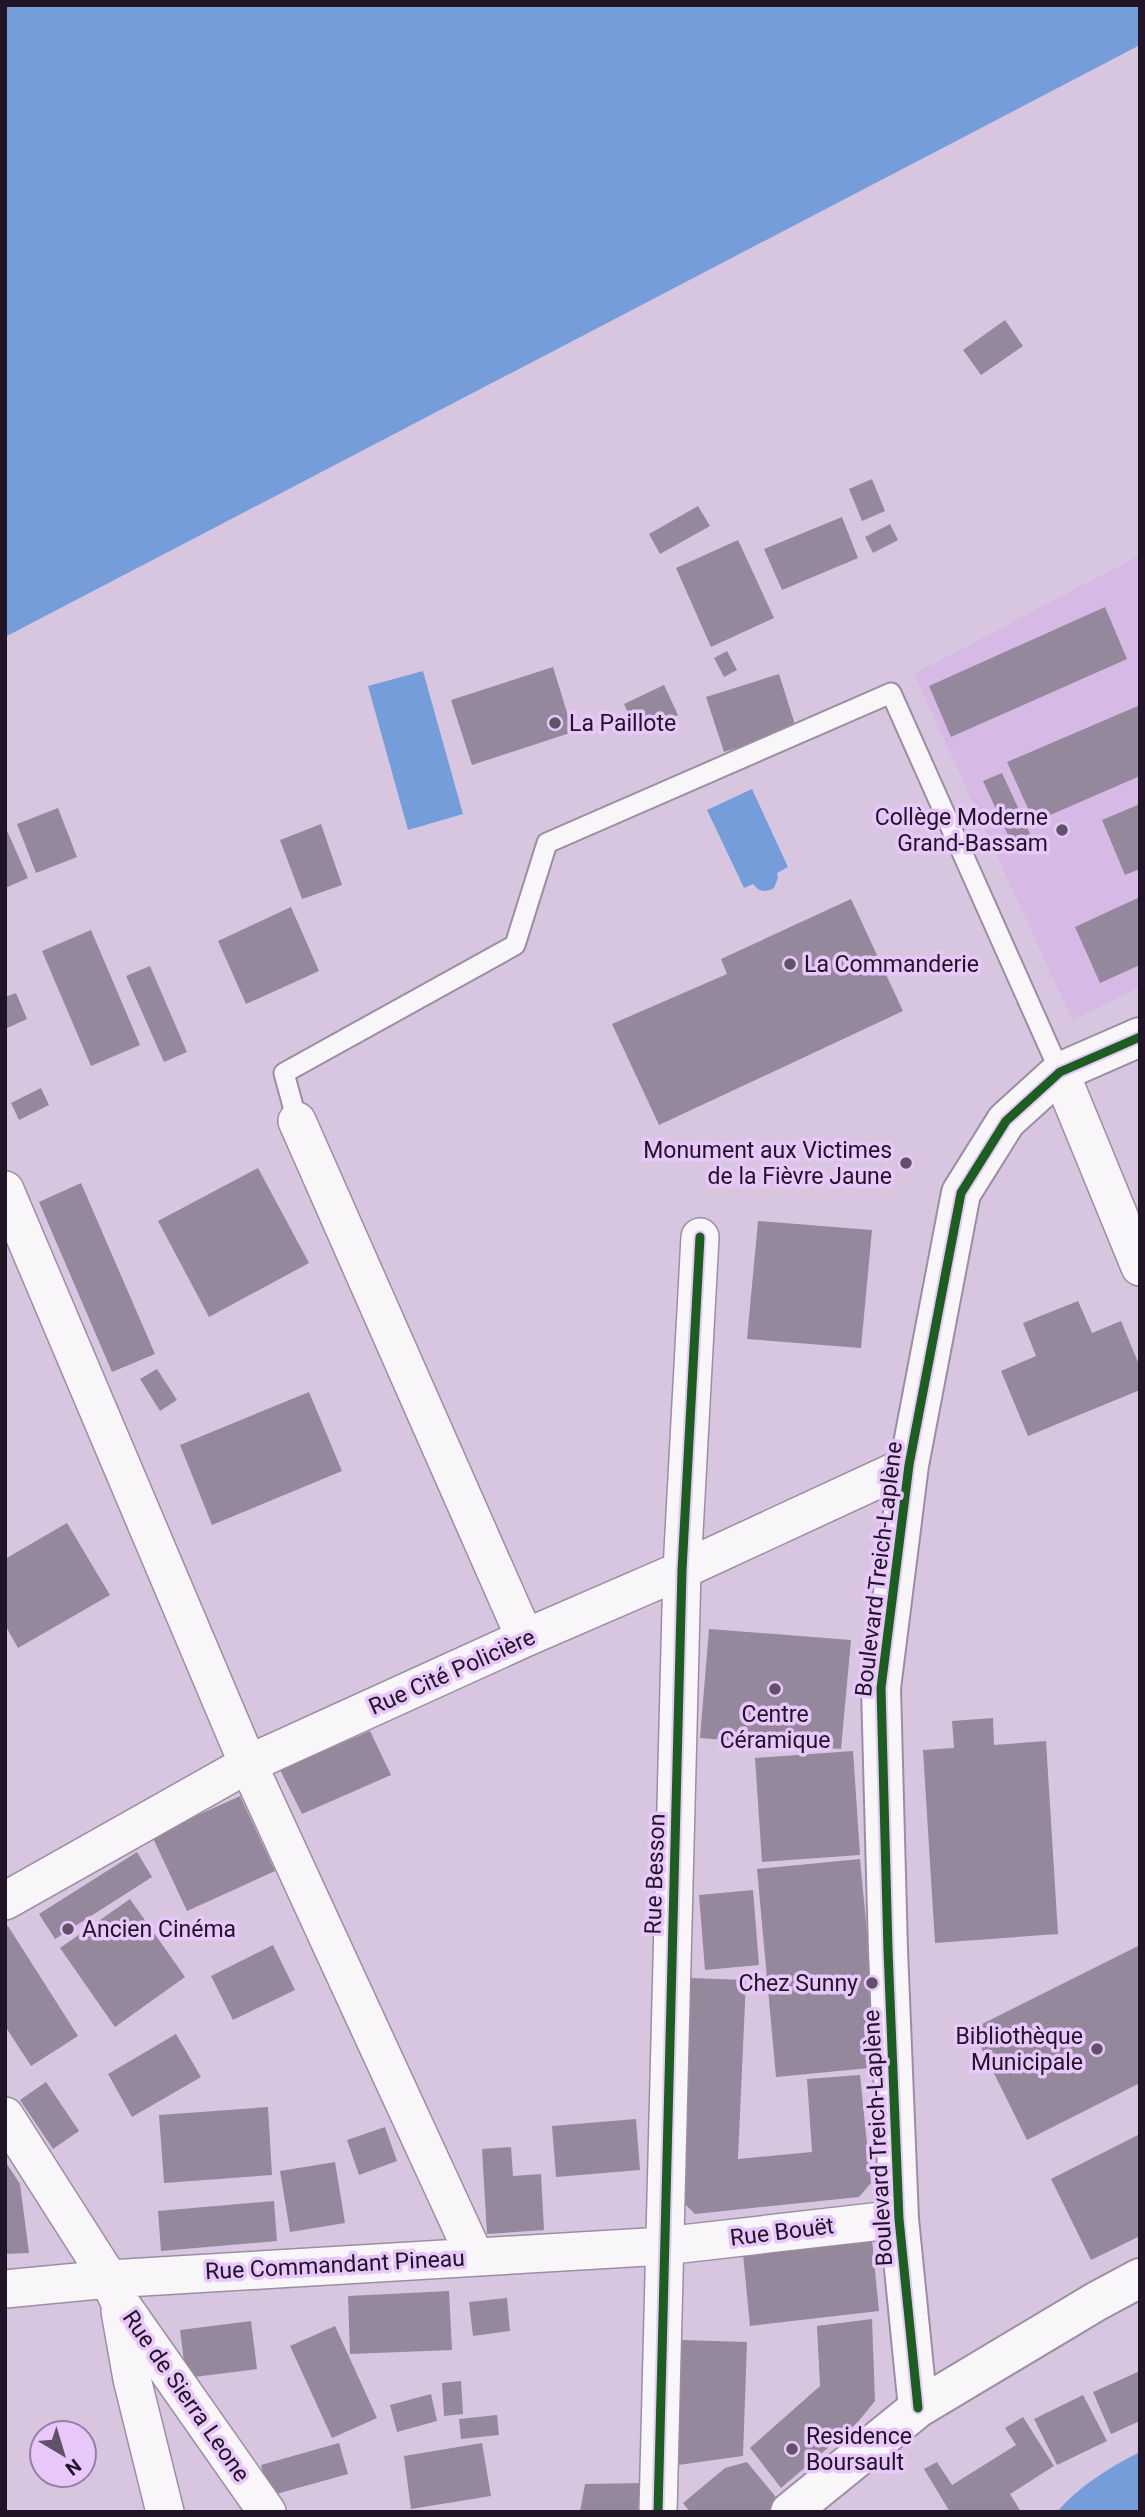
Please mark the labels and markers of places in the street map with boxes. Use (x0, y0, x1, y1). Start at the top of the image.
place label: La Paillote (569, 710, 676, 737)
marker: La Paillote (547, 715, 563, 731)
place label: Collège Moderne Grand-Bassam (875, 804, 1048, 857)
marker: Collège Moderne Grand-Bassam (1054, 822, 1070, 838)
place label: La Commanderie (804, 951, 979, 978)
marker: La Commanderie (782, 956, 798, 972)
place label: Monument aux Victimes de la Fièvre Jaune (643, 1137, 892, 1190)
marker: Monument aux Victimes de la Fièvre Jaune (898, 1155, 914, 1171)
marker: Centre Céramique (767, 1681, 783, 1697)
place label: Centre Céramique (720, 1701, 830, 1754)
place label: Ancien Cinéma (82, 1916, 236, 1943)
marker: Ancien Cinéma (60, 1921, 76, 1937)
place label: Chez Sunny (738, 1970, 858, 1997)
marker: Chez Sunny (864, 1975, 880, 1991)
place label: Bibliothèque Municipale (956, 2023, 1083, 2076)
marker: Bibliothèque Municipale (1089, 2041, 1105, 2057)
place label: Residence Boursault (806, 2423, 912, 2476)
marker: Residence Boursault (784, 2441, 800, 2457)

